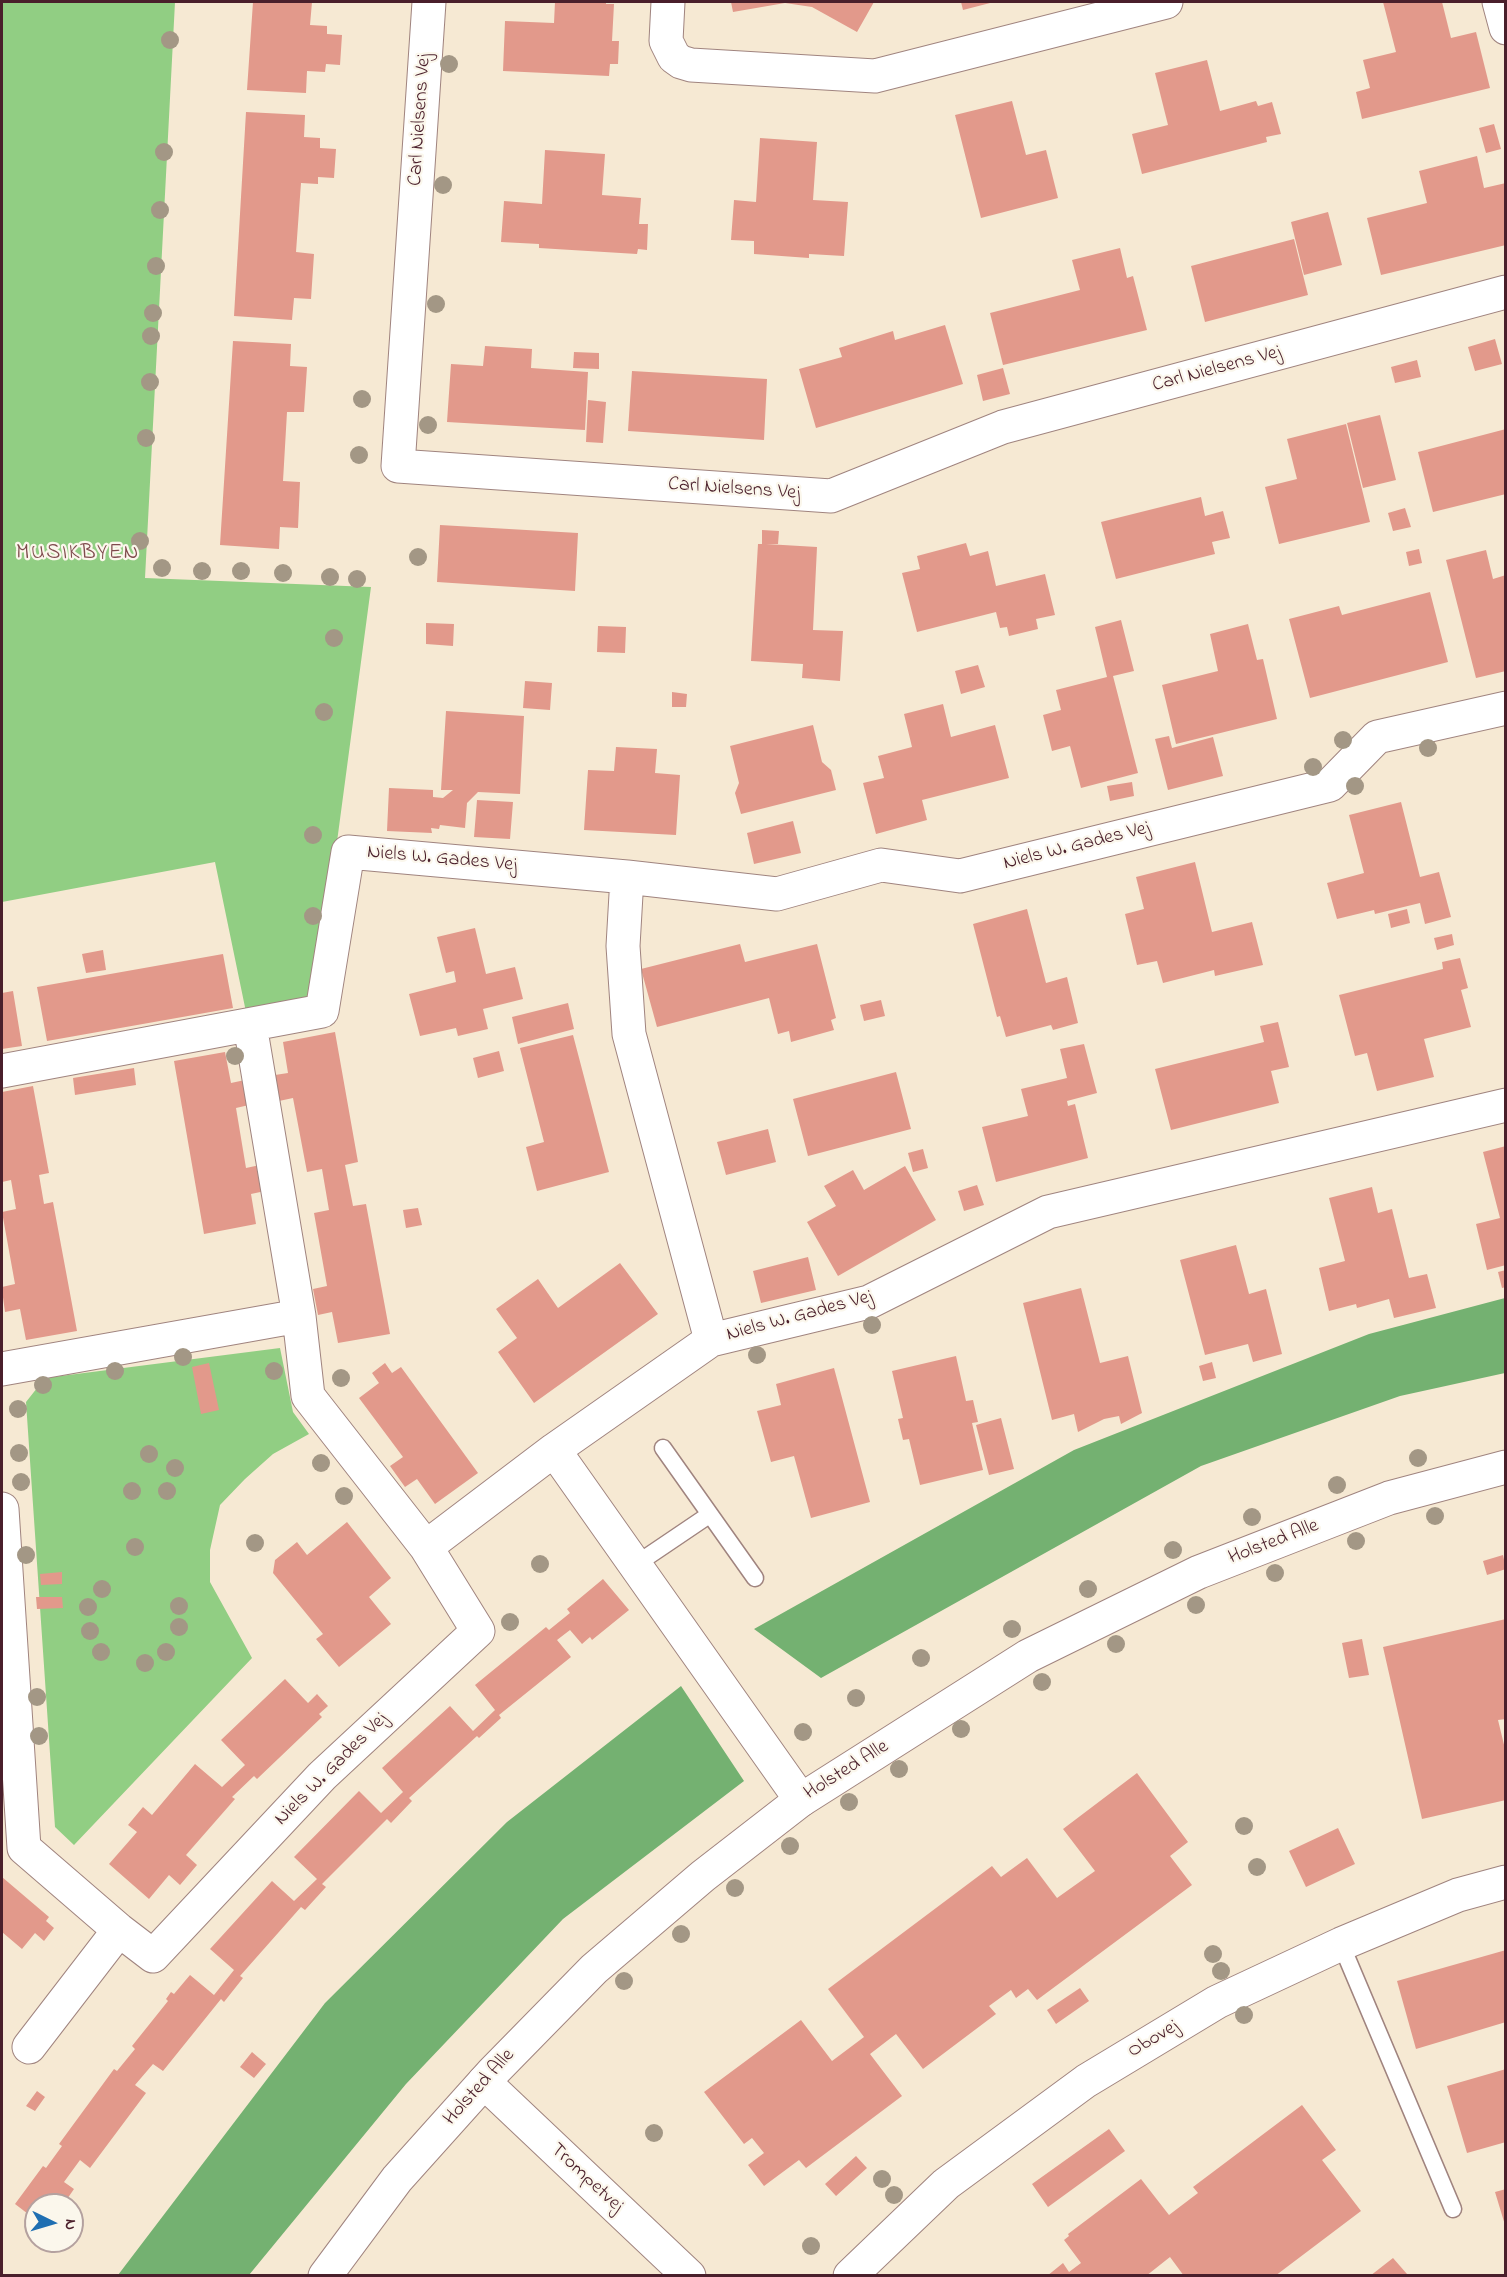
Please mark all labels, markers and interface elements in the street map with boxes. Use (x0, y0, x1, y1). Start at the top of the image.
street label: Carl Nielsens Vej (404, 53, 438, 187)
street label: Carl Nielsens Vej (1150, 341, 1284, 399)
street label: Carl Nielsens Vej (667, 473, 801, 507)
district label: MUSIKBYEN (16, 541, 140, 567)
street label: Niels W. Gades Vej (1001, 817, 1153, 877)
street label: Niels W. Gades Vej (366, 841, 518, 879)
street label: Niels W. Gades Vej (724, 1286, 876, 1348)
street label: Holsted Alle (1225, 1515, 1323, 1571)
street label: Niels W. Gades Vej (270, 1708, 394, 1832)
street label: Holsted Alle (800, 1736, 894, 1806)
street label: Obovej (1124, 2015, 1184, 2065)
street label: Holsted Alle (439, 2045, 521, 2131)
street label: Trompetvej (544, 2139, 628, 2219)
north arrow (24, 2193, 84, 2253)
text: N (58, 2218, 82, 2231)

